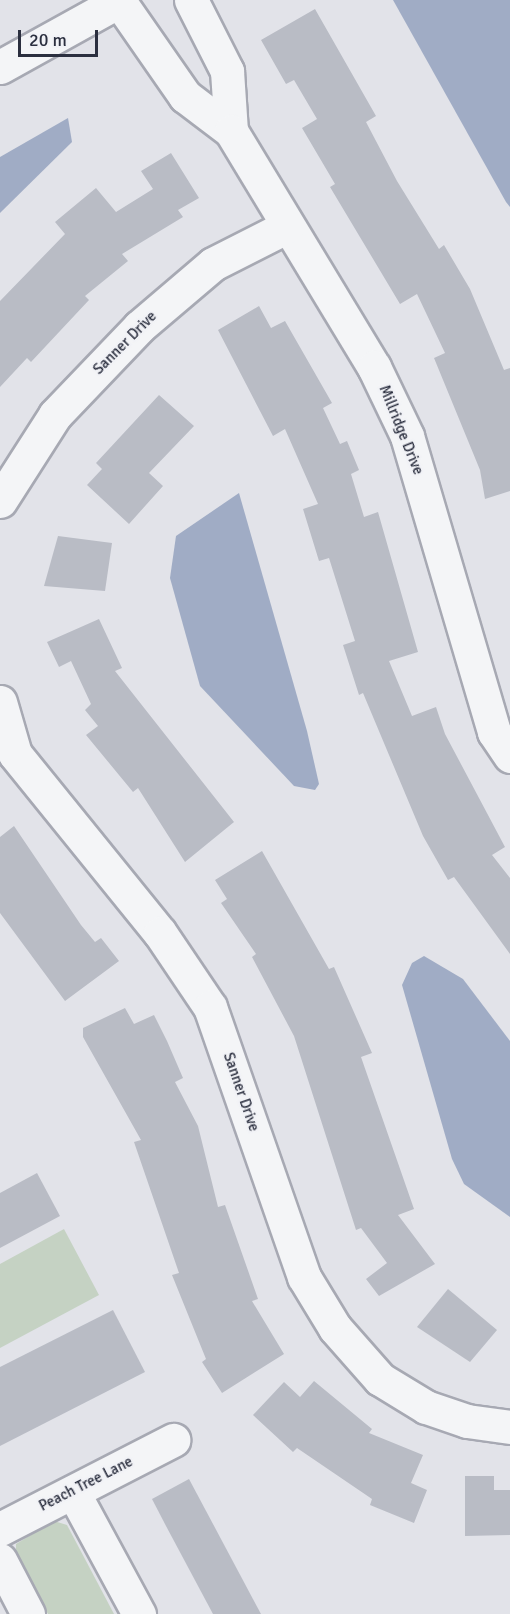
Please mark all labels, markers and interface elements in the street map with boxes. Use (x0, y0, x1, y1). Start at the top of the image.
scale bar (21, 18, 100, 56)
text: 20 m (29, 29, 67, 51)
street label: Sanner Drive (90, 308, 160, 378)
street label: Millridge Drive (375, 383, 427, 477)
street label: Sanner Drive (219, 1050, 263, 1134)
street label: Peach Tree Lane (36, 1453, 136, 1515)

